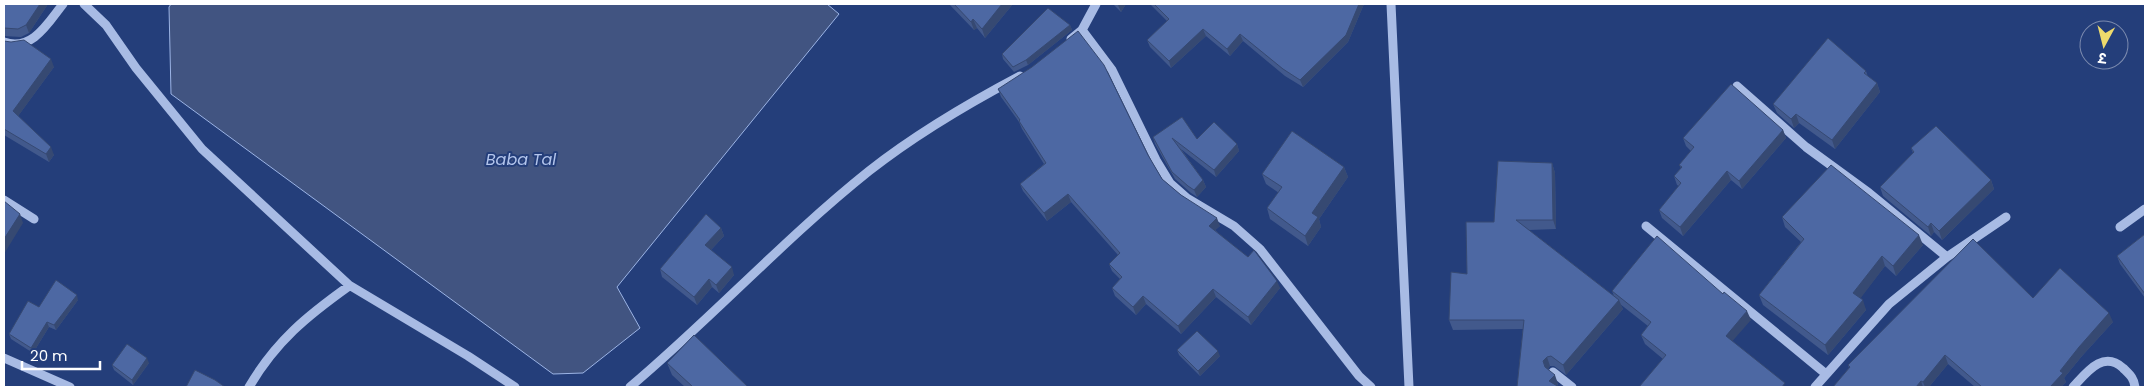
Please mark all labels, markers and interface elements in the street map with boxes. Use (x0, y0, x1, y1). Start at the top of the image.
north arrow (2079, 20, 2129, 70)
text: उ (2096, 47, 2109, 68)
water label: Baba Tal (486, 148, 556, 171)
scale bar (22, 338, 100, 370)
text: 20 m (30, 345, 68, 366)

